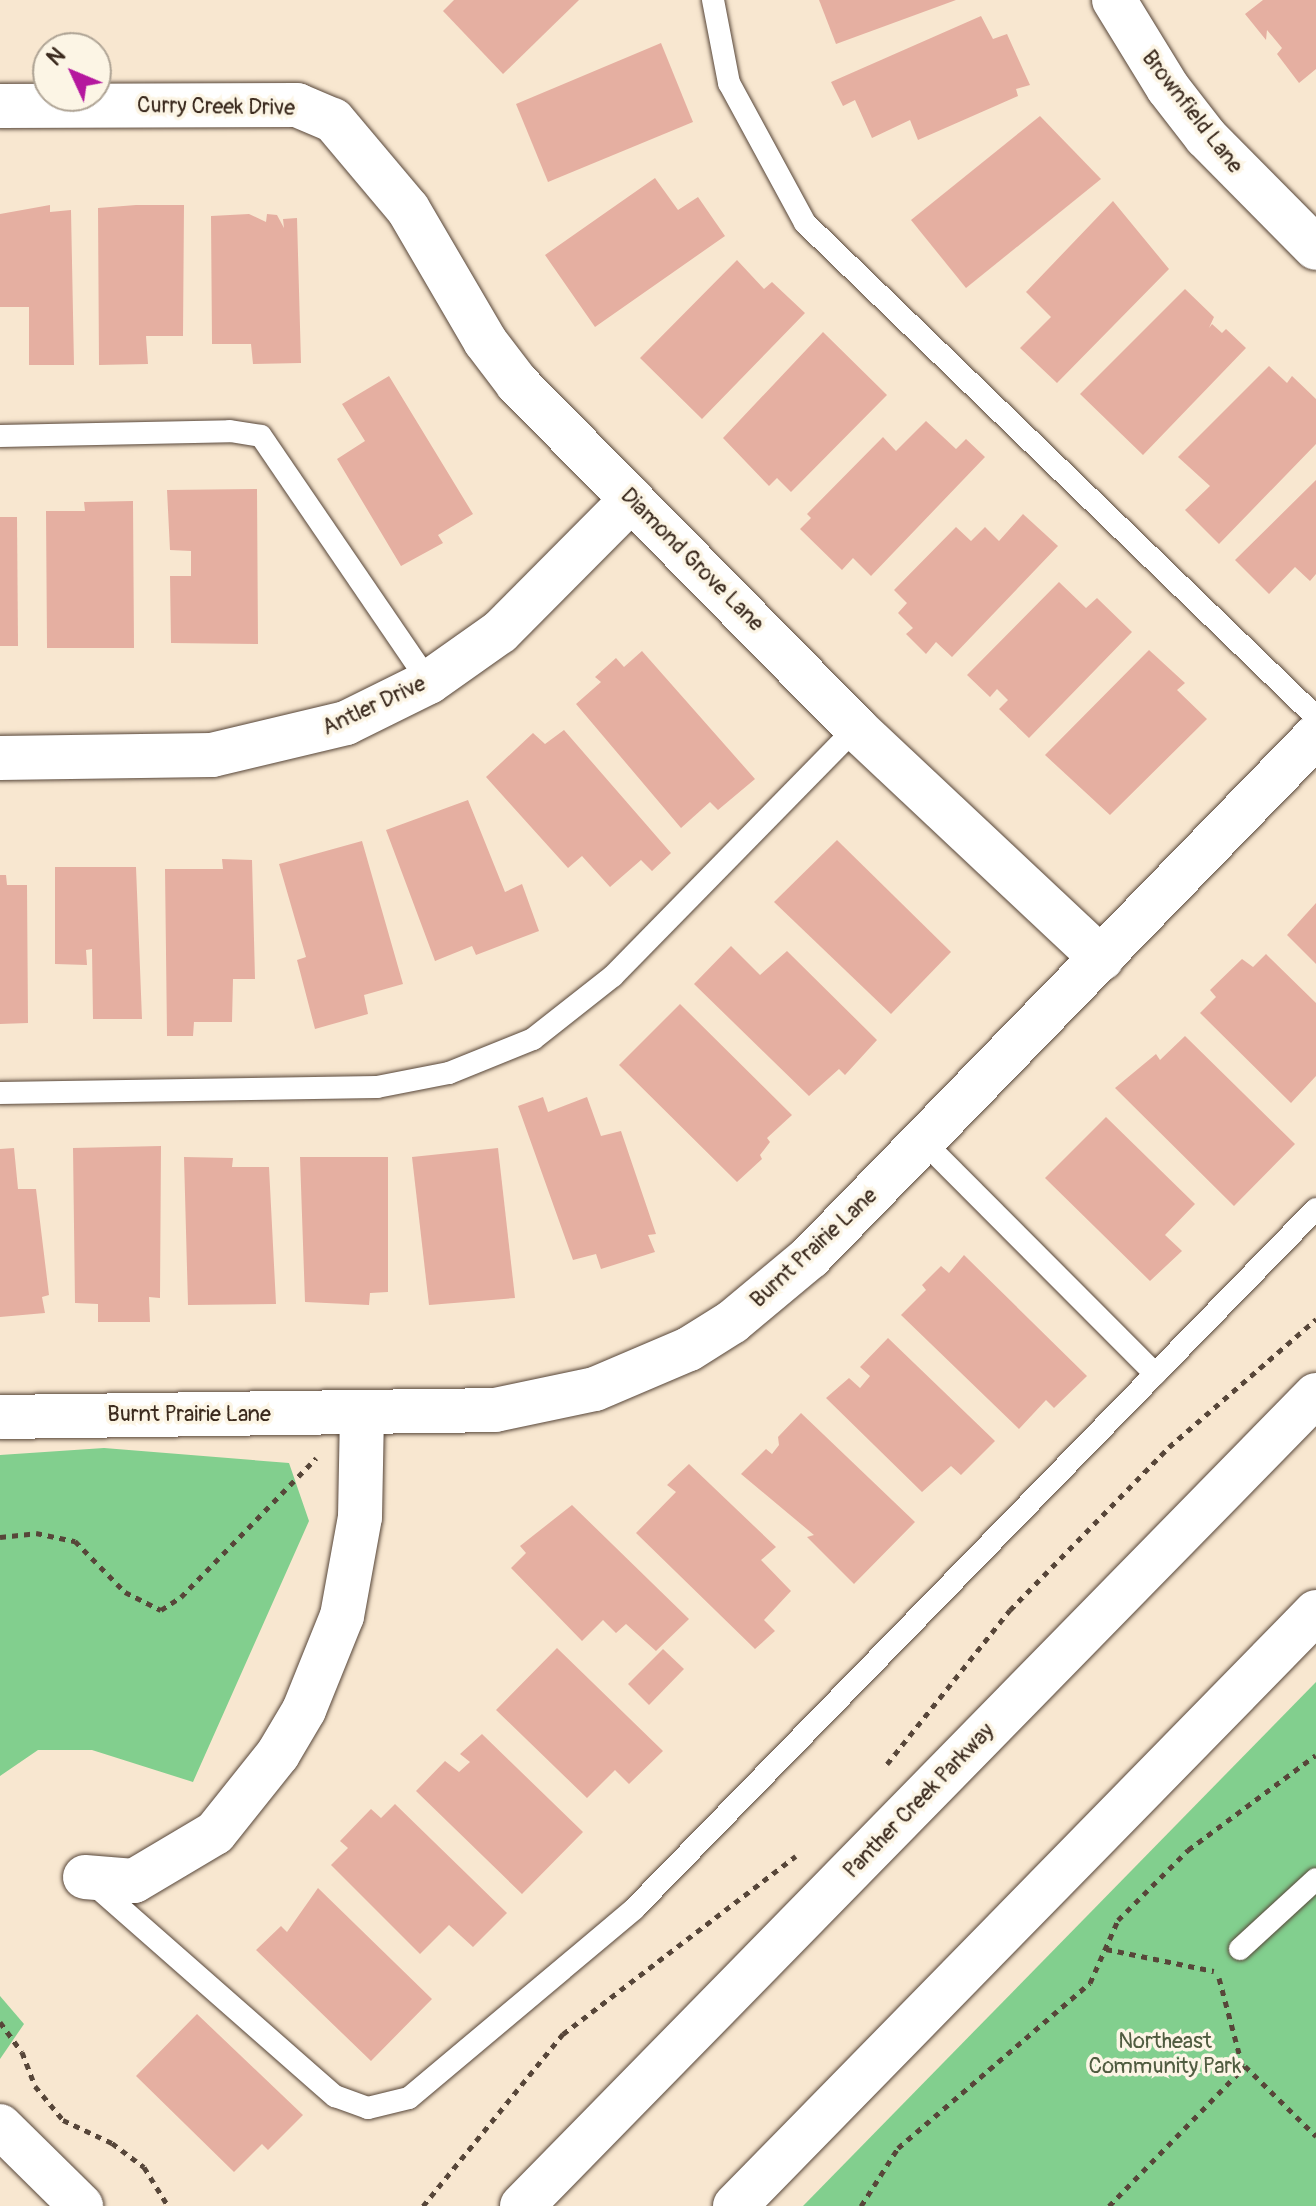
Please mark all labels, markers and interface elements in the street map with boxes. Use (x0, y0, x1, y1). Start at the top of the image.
north arrow (32, 32, 112, 112)
text: N (41, 42, 71, 72)
street label: Brownfield Lane (1136, 45, 1248, 179)
street label: Curry Creek Drive (137, 92, 295, 122)
street label: Diamond Grove Lane (615, 483, 769, 637)
street label: Antler Drive (318, 671, 430, 741)
street label: Burnt Prairie Lane (745, 1183, 883, 1313)
street label: Burnt Prairie Lane (107, 1402, 271, 1428)
street label: Panther Creek Parkway (838, 1718, 1000, 1884)
park label: Northeast Community Park (1089, 2028, 1241, 2080)

